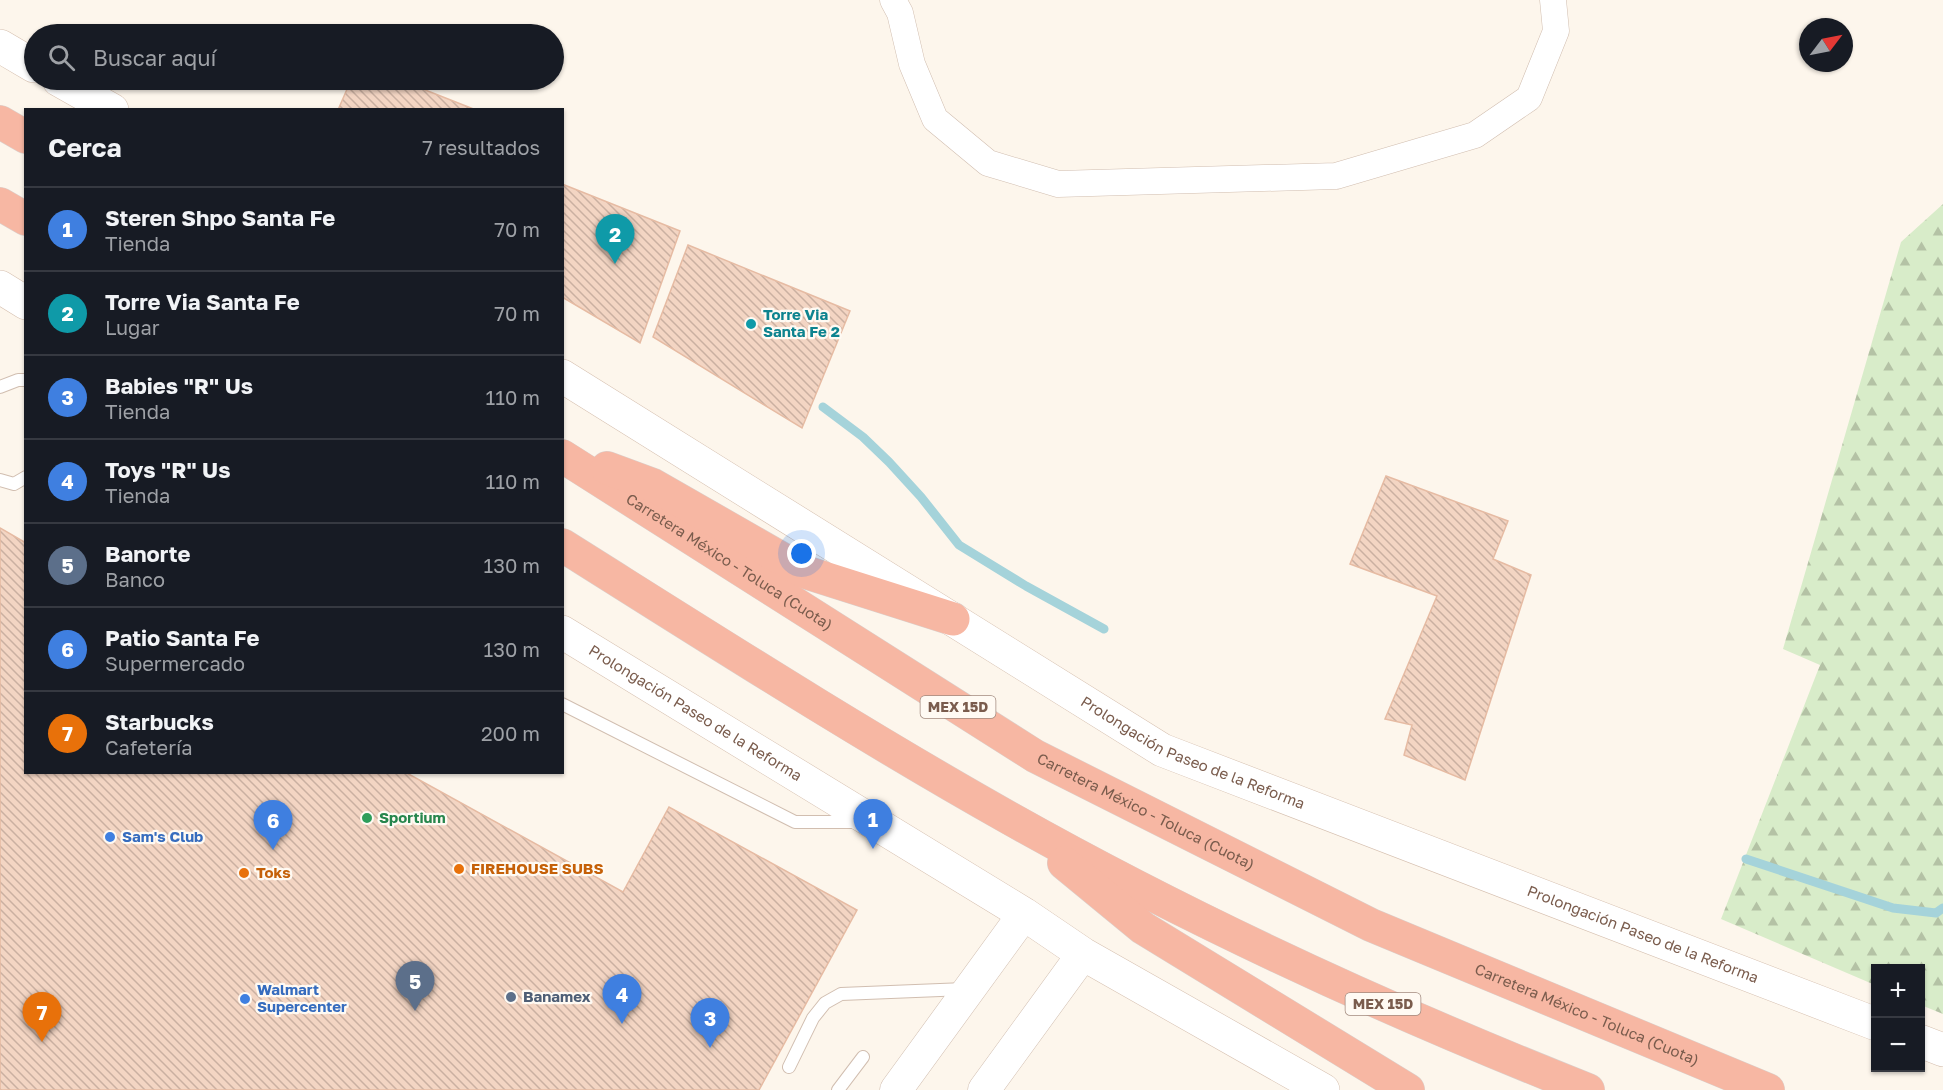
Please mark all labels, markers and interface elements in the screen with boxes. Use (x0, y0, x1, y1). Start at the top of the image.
north arrow (1799, 18, 1853, 72)
search box (24, 24, 564, 90)
icon: search (45, 41, 78, 74)
text: Buscar aquí (93, 44, 216, 71)
text: Cerca (48, 132, 122, 163)
text: 7 resultados (422, 135, 540, 159)
text: Steren Shpo Santa Fe (105, 204, 335, 231)
pin: 2 (596, 214, 634, 264)
text: 1 (62, 217, 73, 241)
text: 70 m (494, 217, 540, 241)
text: Tienda (105, 231, 170, 255)
text: Torre Via Santa Fe (105, 288, 300, 315)
text: 2 (61, 301, 74, 325)
text: 70 m (494, 301, 540, 325)
place label: Torre Via Santa Fe 2 (763, 305, 840, 340)
text: Lugar (105, 315, 160, 339)
marker: Torre Via Santa Fe 2 (744, 317, 758, 331)
text: Babies "R" Us (105, 372, 253, 399)
text: 3 (61, 385, 74, 409)
text: 110 m (486, 385, 540, 409)
text: Tienda (105, 399, 170, 423)
text: Toys "R" Us (105, 456, 231, 483)
text: 4 (61, 469, 74, 493)
text: 110 m (486, 469, 540, 493)
text: Tienda (105, 483, 170, 507)
street label: Carretera México - Toluca (Cuota) (623, 489, 836, 633)
your location (787, 539, 816, 568)
text: Banorte (105, 540, 191, 567)
text: 5 (61, 553, 74, 577)
text: 130 m (484, 553, 540, 577)
text: Banco (105, 567, 165, 591)
text: Patio Santa Fe (105, 624, 259, 651)
text: 6 (61, 637, 74, 661)
text: 130 m (484, 637, 540, 661)
street label: Prolongación Paseo de la Reforma (586, 641, 806, 784)
text: Supermercado (105, 651, 245, 675)
street label: Prolongación Paseo de la Reforma (1078, 692, 1308, 812)
road number: MEX 15D (920, 696, 996, 718)
text: Starbucks (105, 708, 214, 735)
text: 7 (62, 721, 73, 745)
text: 200 m (481, 721, 540, 745)
text: Cafetería (105, 735, 193, 759)
street label: Carretera México - Toluca (Cuota) (1034, 749, 1258, 873)
pin: 6 (254, 800, 292, 850)
pin: 1 (854, 800, 892, 849)
place label: Sportium (379, 808, 446, 826)
marker: Sportium (360, 811, 374, 825)
place label: Sam's Club (122, 827, 203, 845)
marker: Sam's Club (103, 830, 117, 844)
place label: FIREHOUSE SUBS (471, 859, 604, 877)
marker: FIREHOUSE SUBS (452, 862, 466, 876)
place label: Toks (256, 863, 291, 881)
marker: Toks (237, 866, 251, 880)
street label: Prolongación Paseo de la Reforma (1525, 881, 1761, 986)
street label: Carretera México - Toluca (Cuota) (1472, 959, 1702, 1068)
pin: 5 (396, 962, 434, 1011)
map controls (1871, 964, 1925, 1072)
button: + (1871, 964, 1925, 1018)
pin: 4 (602, 974, 642, 1024)
place label: Walmart Supercenter (257, 980, 347, 1015)
place label: Banamex (523, 987, 591, 1005)
marker: Banamex (504, 990, 518, 1004)
pin: 7 (22, 992, 62, 1042)
marker: Walmart Supercenter (238, 992, 252, 1006)
road number: MEX 15D (1346, 993, 1420, 1015)
pin: 3 (690, 998, 730, 1048)
button: − (1871, 1018, 1925, 1072)

